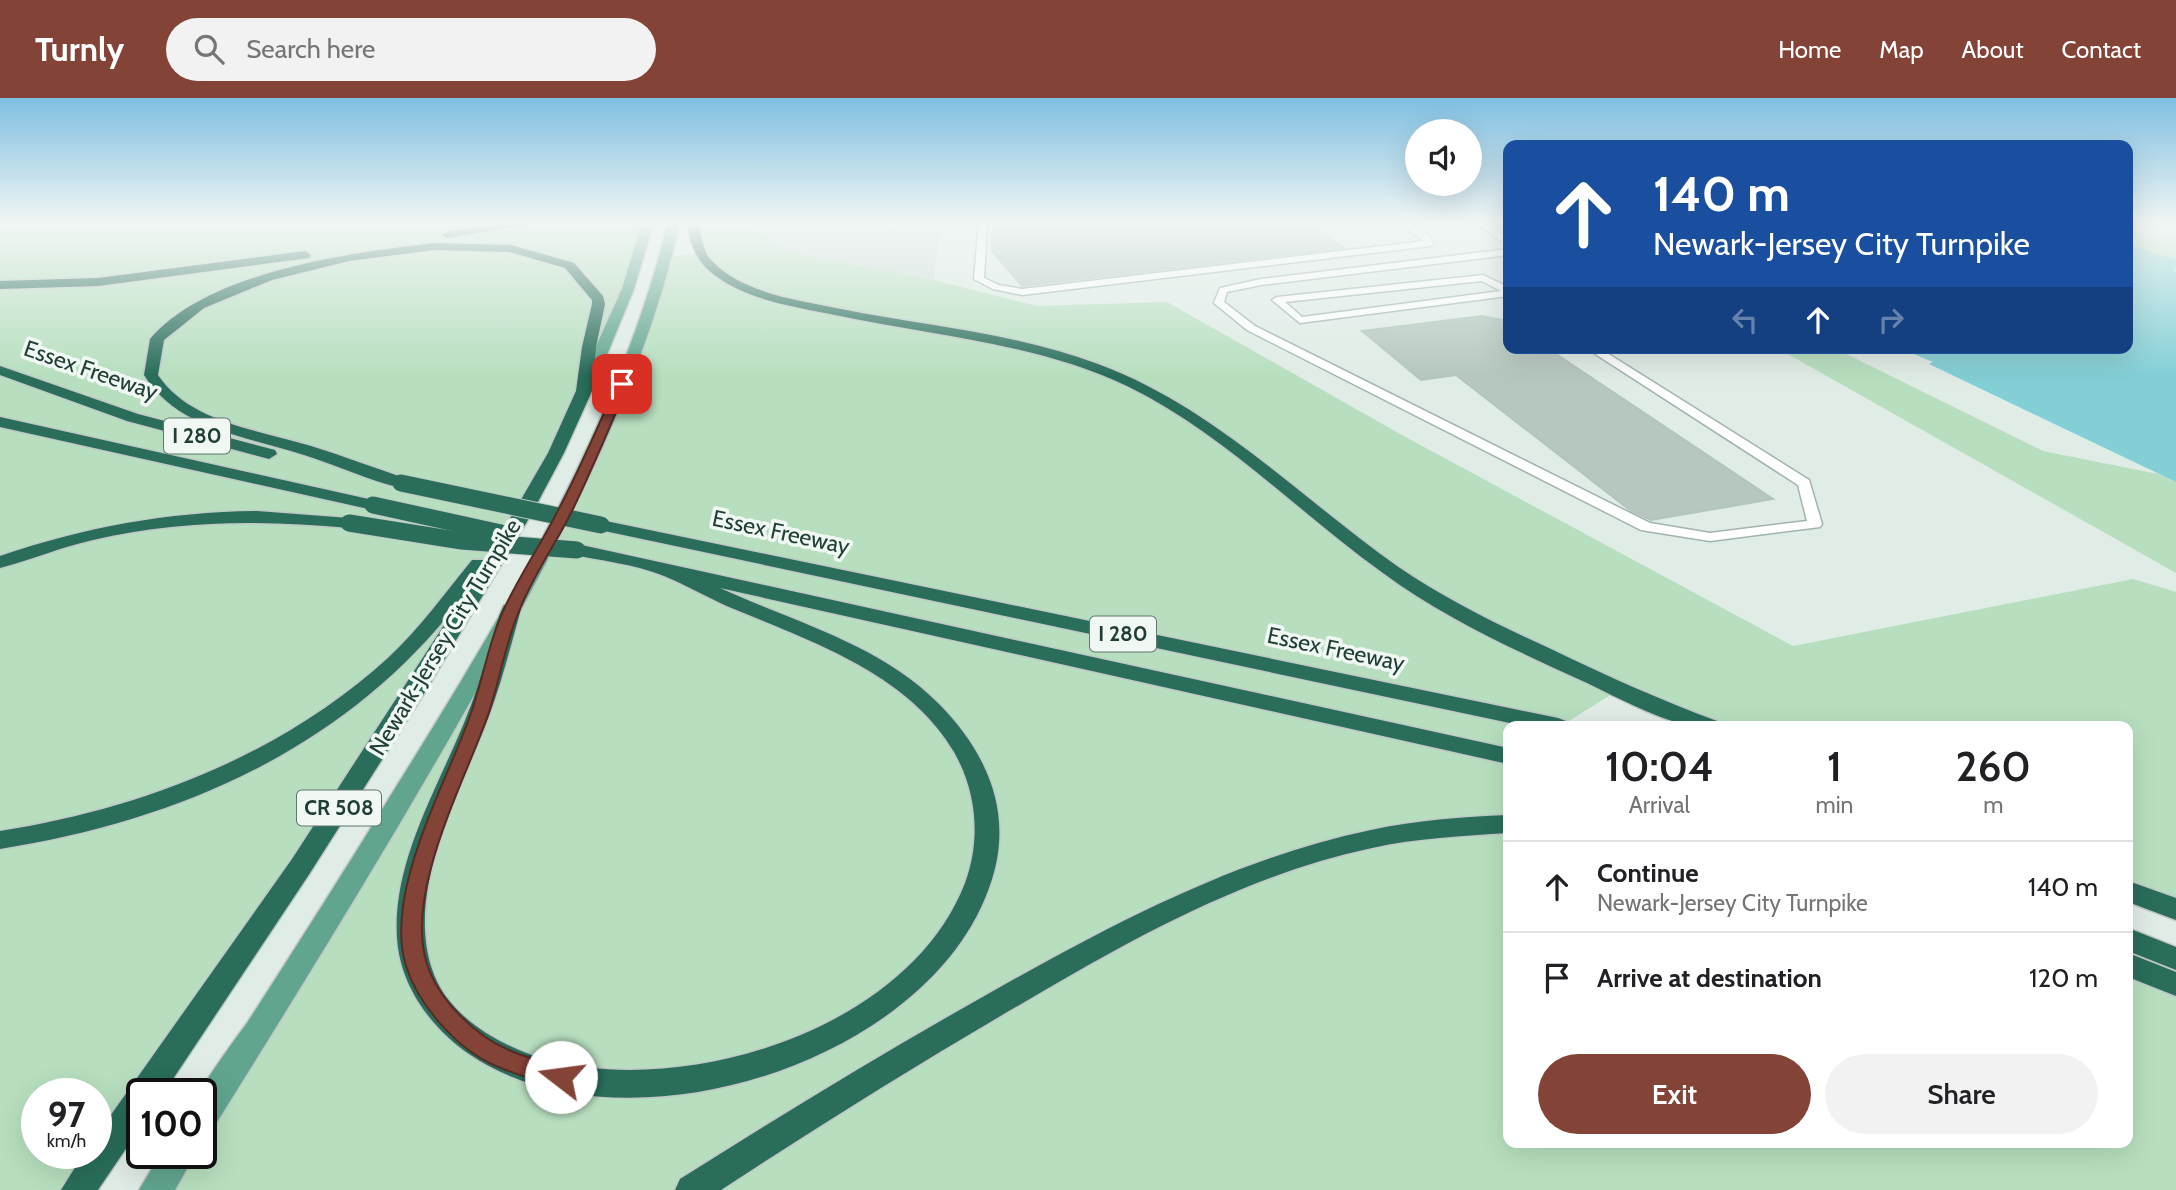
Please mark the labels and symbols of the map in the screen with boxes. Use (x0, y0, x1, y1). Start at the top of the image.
street label: Essex Freeway (20, 334, 162, 406)
pin (592, 354, 652, 414)
road number: I 280 (164, 418, 230, 454)
street label: Essex Freeway (710, 504, 853, 560)
street label: Newark-Jersey City Turnpike (363, 514, 527, 760)
road number: I 280 (1090, 616, 1156, 652)
street label: Essex Freeway (1265, 621, 1408, 677)
road number: CR 508 (297, 790, 381, 826)
position arrow (524, 1040, 598, 1114)
speed limit sign: 100 (126, 1078, 217, 1169)

